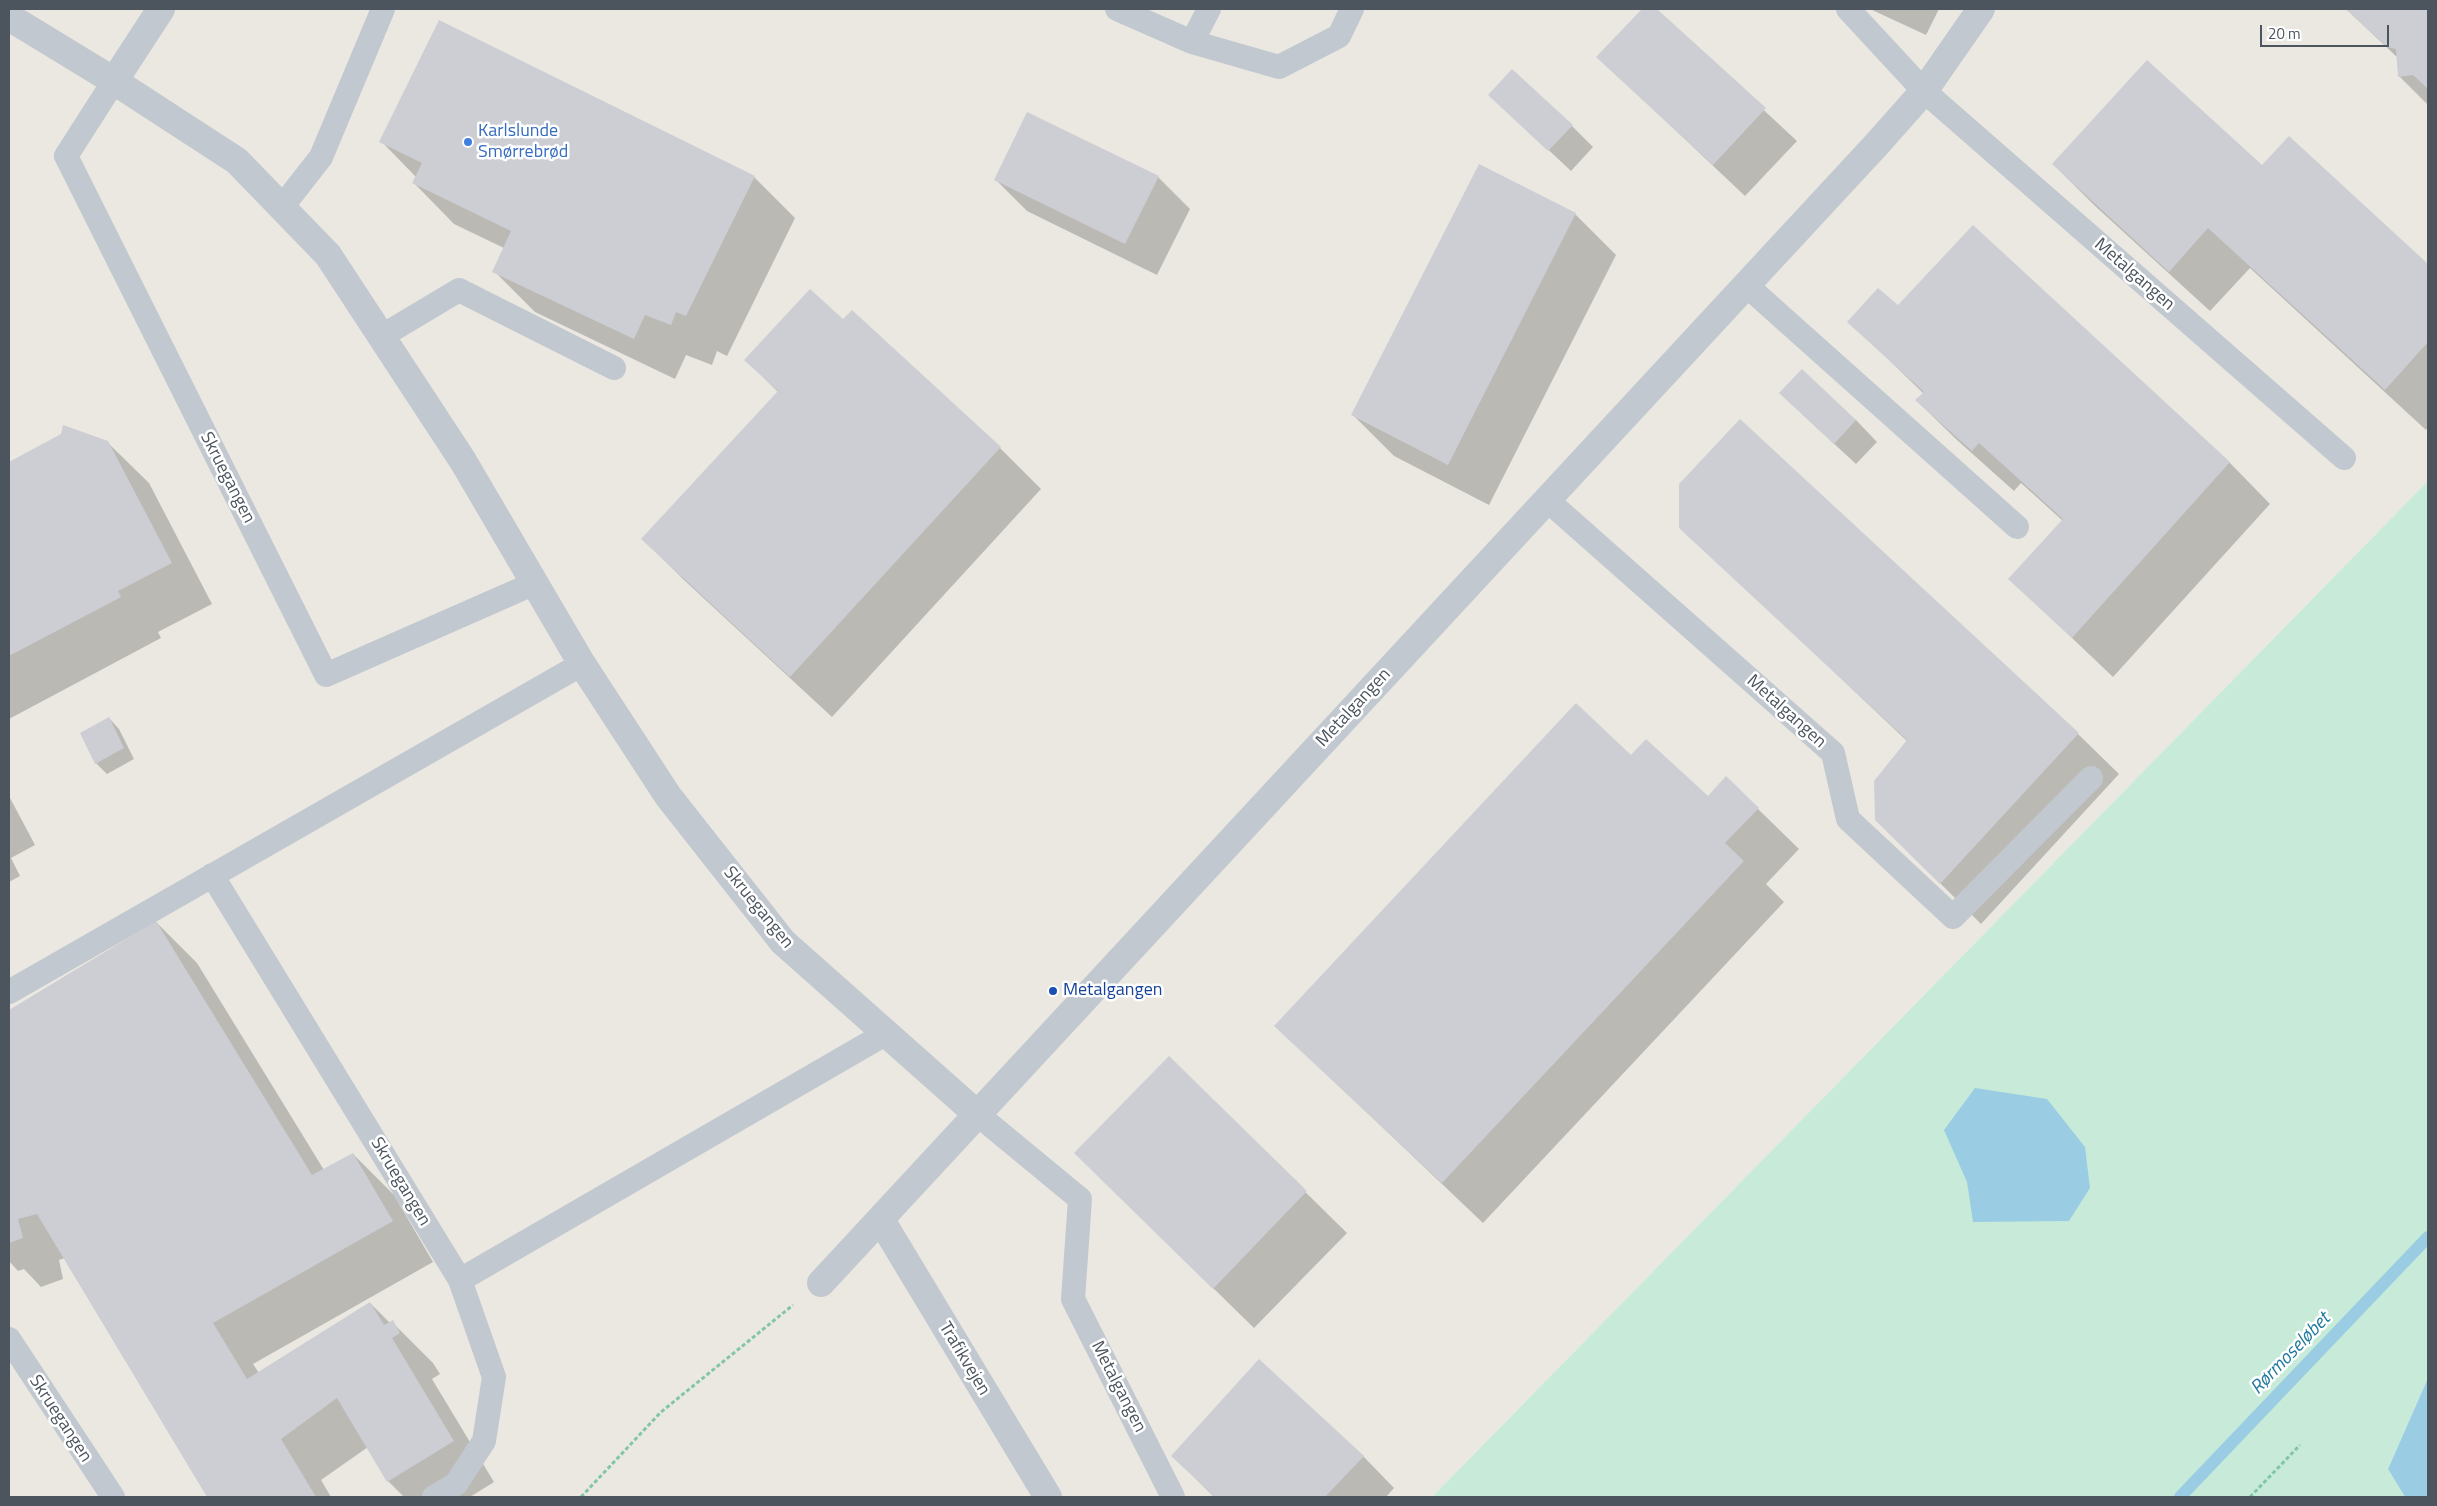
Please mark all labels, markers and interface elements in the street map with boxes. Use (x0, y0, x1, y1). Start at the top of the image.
scale bar (2262, 15, 2391, 47)
text: 20 m (2268, 22, 2301, 45)
place label: Karlslunde Smørrebrød (478, 121, 568, 163)
marker: Karlslunde Smørrebrød (462, 136, 474, 148)
street label: Metalgangen (2089, 234, 2179, 316)
street label: Skruegangen (195, 429, 259, 527)
street label: Metalgangen (1312, 664, 1396, 752)
street label: Metalgangen (1742, 671, 1830, 753)
street label: Skruegangen (718, 863, 798, 953)
place label: Metalgangen (1063, 980, 1163, 1002)
marker: Metalgangen (1047, 985, 1059, 997)
street label: Skruegangen (365, 1134, 435, 1230)
water label: Rørmoseløbet (2246, 1308, 2336, 1400)
street label: Trafikvejen (934, 1318, 994, 1400)
street label: Metalgangen (1086, 1338, 1150, 1436)
street label: Skruegangen (24, 1372, 96, 1466)

